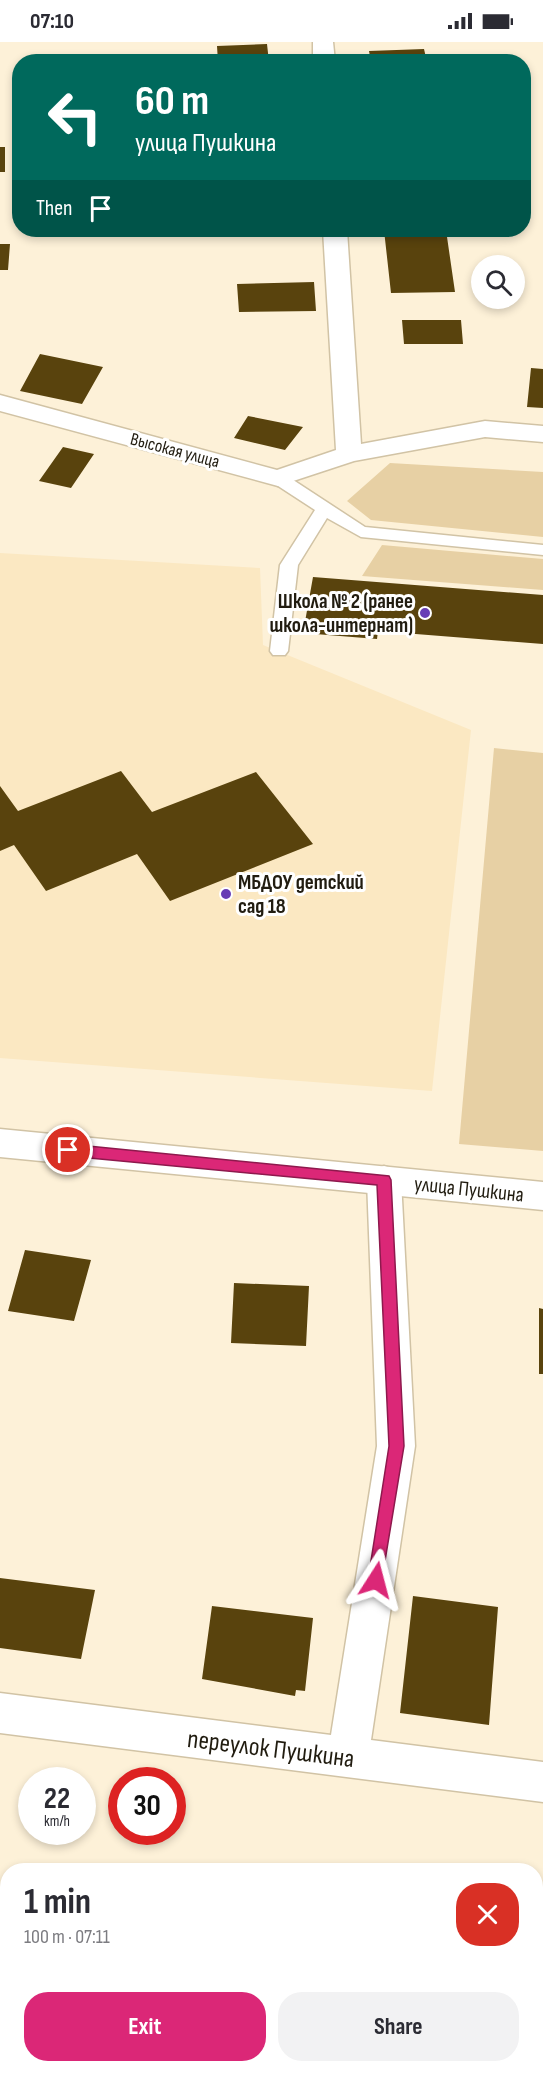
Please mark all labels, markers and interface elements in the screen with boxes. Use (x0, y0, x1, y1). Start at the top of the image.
text: 07:10 (30, 8, 74, 35)
text: 60 m (135, 76, 209, 127)
icon: left (36, 78, 114, 156)
text: улица Пушкина (135, 127, 276, 159)
icon: arrive (84, 192, 117, 225)
text: Then (36, 195, 72, 222)
map controls (471, 255, 525, 309)
button: search (471, 255, 525, 309)
street label: Высокая улица (128, 428, 222, 472)
place label: Школа № 2 (ранее школа-интернат) (270, 589, 413, 638)
marker: Школа № 2 (ранее школа-интернат) (418, 606, 432, 620)
place label: МБДОУ детский сад 18 (238, 870, 364, 919)
marker: МБДОУ детский сад 18 (219, 887, 233, 901)
pin (42, 1124, 93, 1175)
icon: arrive (51, 1133, 84, 1166)
street label: улица Пушкина (413, 1171, 525, 1208)
position arrow (344, 1548, 408, 1612)
street label: переулок Пушкина (186, 1724, 356, 1775)
speed limit sign: 30 (108, 1767, 186, 1845)
text: 22 (44, 1781, 70, 1817)
text: km/h (44, 1812, 70, 1831)
text: 1 min (24, 1881, 91, 1924)
button: close (456, 1883, 519, 1946)
text: 100 m · 07:11 (24, 1925, 110, 1949)
button: Exit (24, 1992, 266, 2061)
button: Share (278, 1992, 519, 2061)

